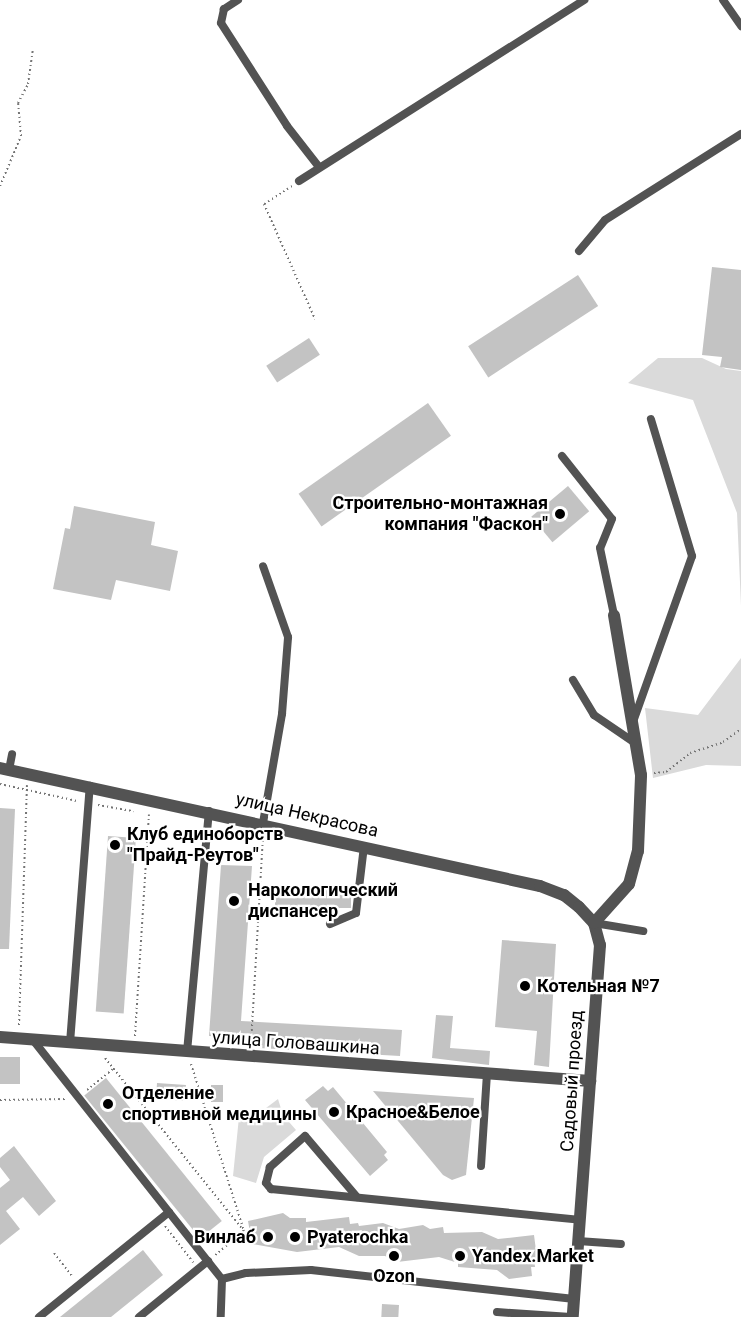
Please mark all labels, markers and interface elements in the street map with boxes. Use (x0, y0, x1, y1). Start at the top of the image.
place label: Строительно-монтажная компания "Фаскон" (333, 493, 548, 536)
marker: Строительно-монтажная компания "Фаскон" (553, 507, 567, 521)
street label: улица Некрасова (234, 788, 380, 842)
place label: Клуб единоборств "Прайд-Реутов" (127, 824, 283, 866)
marker: Клуб единоборств "Прайд-Реутов" (108, 838, 122, 852)
place label: Наркологический диспансер (248, 880, 398, 922)
marker: Наркологический диспансер (225, 892, 243, 910)
place label: Котельная №7 (537, 975, 660, 997)
marker: Котельная №7 (518, 979, 532, 993)
street label: Садовый проезд (556, 1009, 588, 1153)
street label: улица Головашкина (211, 1026, 381, 1060)
place label: Отделение спортивной медицины (122, 1083, 317, 1126)
marker: Отделение спортивной медицины (99, 1095, 117, 1113)
place label: Красное&Белое (346, 1101, 480, 1123)
marker: Красное&Белое (327, 1105, 341, 1119)
place label: Винлаб (194, 1226, 256, 1248)
place label: Pyaterochka (307, 1226, 408, 1248)
marker: Винлаб (261, 1230, 275, 1244)
marker: Pyaterochka (288, 1230, 302, 1244)
place label: Yandex.Market (472, 1245, 594, 1267)
marker: Ozon (387, 1249, 401, 1263)
marker: Yandex.Market (453, 1249, 467, 1263)
place label: Ozon (373, 1265, 415, 1287)

